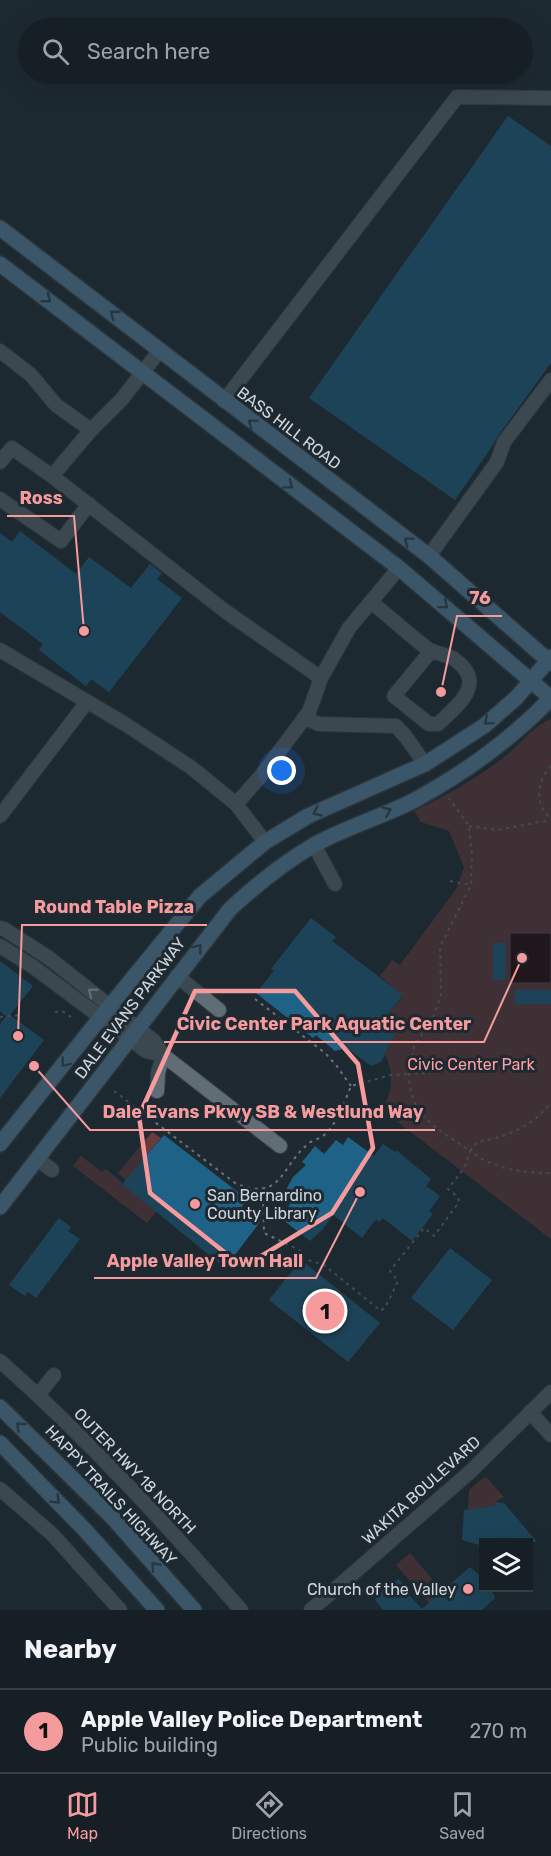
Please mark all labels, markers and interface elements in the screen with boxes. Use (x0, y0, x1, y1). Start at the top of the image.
search box (18, 18, 533, 84)
icon: search (39, 35, 72, 68)
text: Search here (87, 38, 210, 65)
one-way arrow (40, 291, 51, 302)
one-way arrow (109, 310, 120, 321)
street label: BASS HILL ROAD (233, 383, 345, 473)
one-way arrow (248, 419, 259, 430)
one-way arrow (282, 477, 293, 488)
callout: Ross (7, 480, 74, 516)
text: Ross (19, 487, 63, 509)
one-way arrow (404, 537, 415, 548)
callout: 76 (457, 580, 502, 616)
text: 76 (469, 587, 491, 609)
one-way arrow (437, 598, 448, 609)
one-way arrow (484, 714, 495, 725)
your location (267, 756, 296, 785)
one-way arrow (312, 805, 323, 817)
one-way arrow (381, 807, 392, 819)
callout: Round Table Pizza (22, 889, 207, 925)
text: Round Table Pizza (34, 896, 194, 918)
street label: DALE EVANS PARKWAY (71, 934, 189, 1082)
one-way arrow (191, 944, 202, 955)
one-way arrow (88, 989, 99, 1000)
callout: Civic Center Park Aquatic Center (164, 1006, 484, 1042)
text: Civic Center Park Aquatic Center (177, 1013, 471, 1035)
park label: Civic Center Park (407, 1055, 535, 1074)
one-way arrow (61, 1056, 72, 1067)
callout: Dale Evans Pkwy SB & Westlund Way (90, 1094, 435, 1130)
text: Dale Evans Pkwy SB & Westlund Way (103, 1101, 424, 1123)
place label: San Bernardino County Library (207, 1186, 322, 1223)
marker: San Bernardino County Library (188, 1197, 202, 1211)
callout: Apple Valley Town Hall (94, 1242, 316, 1278)
text: Apple Valley Town Hall (107, 1250, 303, 1272)
pin: 1 (306, 1288, 344, 1334)
street label: OUTER HWY 18 NORTH (70, 1404, 200, 1538)
street label: HAPPY TRAILS HIGHWAY (41, 1421, 181, 1569)
one-way arrow (16, 1422, 27, 1433)
street label: WAKITA BOULEVARD (358, 1432, 484, 1548)
one-way arrow (49, 1493, 60, 1503)
map controls (479, 1538, 533, 1592)
button: layers (479, 1538, 533, 1592)
one-way arrow (151, 1562, 162, 1573)
place label: Church of the Valley (307, 1580, 456, 1599)
marker: Church of the Valley (461, 1582, 475, 1596)
text: Nearby (24, 1634, 117, 1665)
text: Apple Valley Police Department (81, 1706, 422, 1733)
text: 1 (39, 1719, 48, 1743)
text: 270 m (470, 1719, 527, 1743)
text: Public building (81, 1733, 218, 1757)
tab: Map (66, 1788, 99, 1843)
tab: Directions (231, 1788, 307, 1843)
tab: Saved (439, 1788, 485, 1843)

